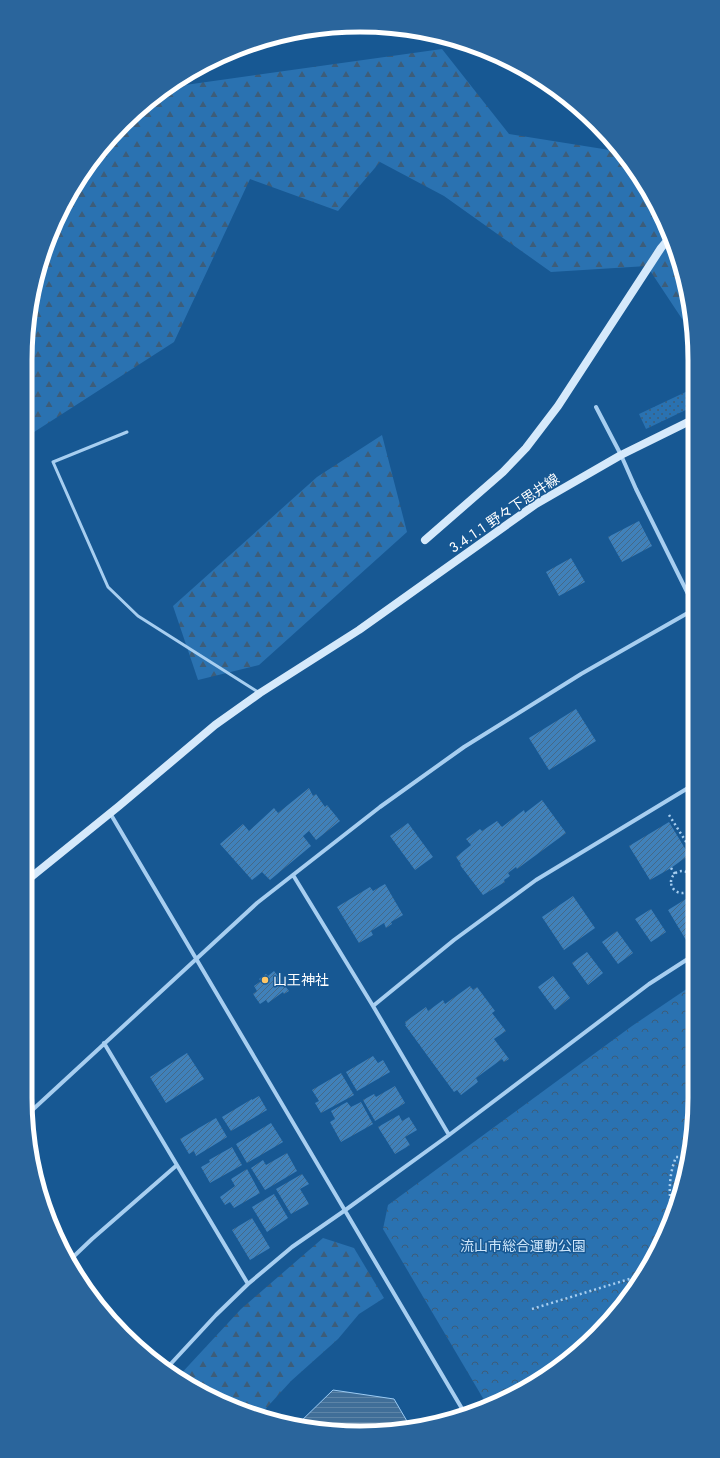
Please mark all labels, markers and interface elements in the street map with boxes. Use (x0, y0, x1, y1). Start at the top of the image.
street label: 3.4.1.1 野々下思井線 (445, 469, 563, 557)
place label: 山王神社 (273, 970, 329, 990)
marker: 山王神社 (260, 975, 270, 985)
park label: 流山市総合運動公園 (460, 1236, 586, 1256)

